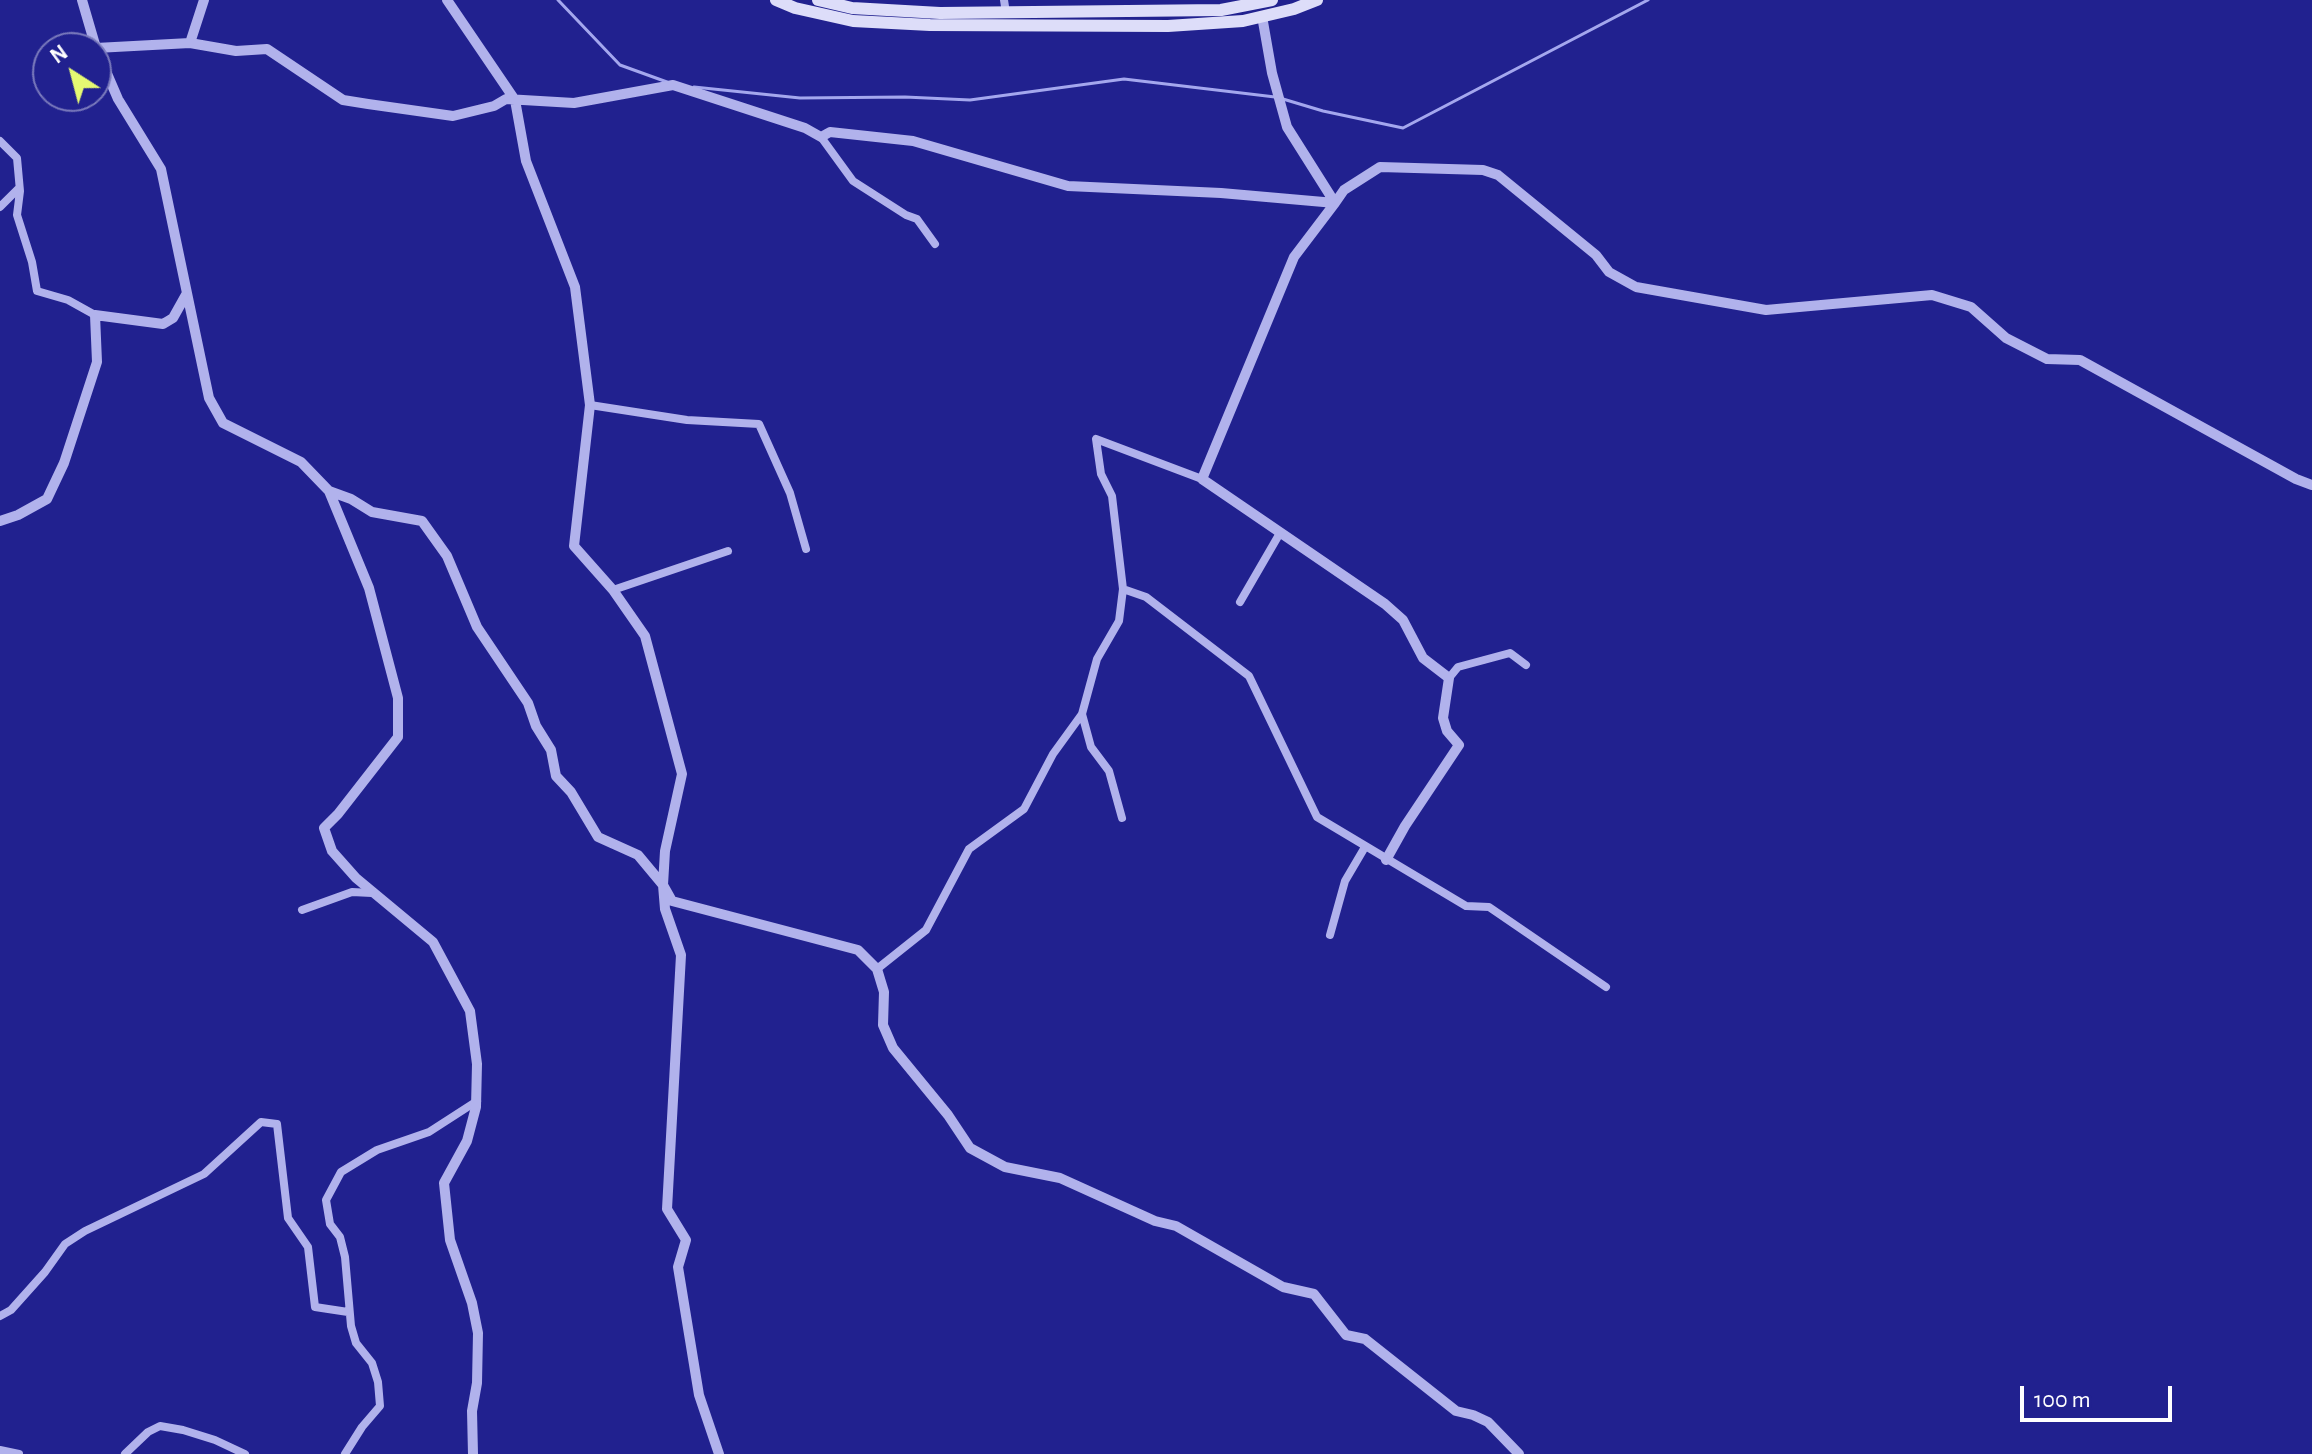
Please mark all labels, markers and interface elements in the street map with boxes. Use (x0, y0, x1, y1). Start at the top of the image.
north arrow (32, 32, 112, 112)
text: N (46, 41, 72, 68)
scale bar (2024, 1370, 2176, 1420)
text: 100 m (2034, 1388, 2091, 1412)

